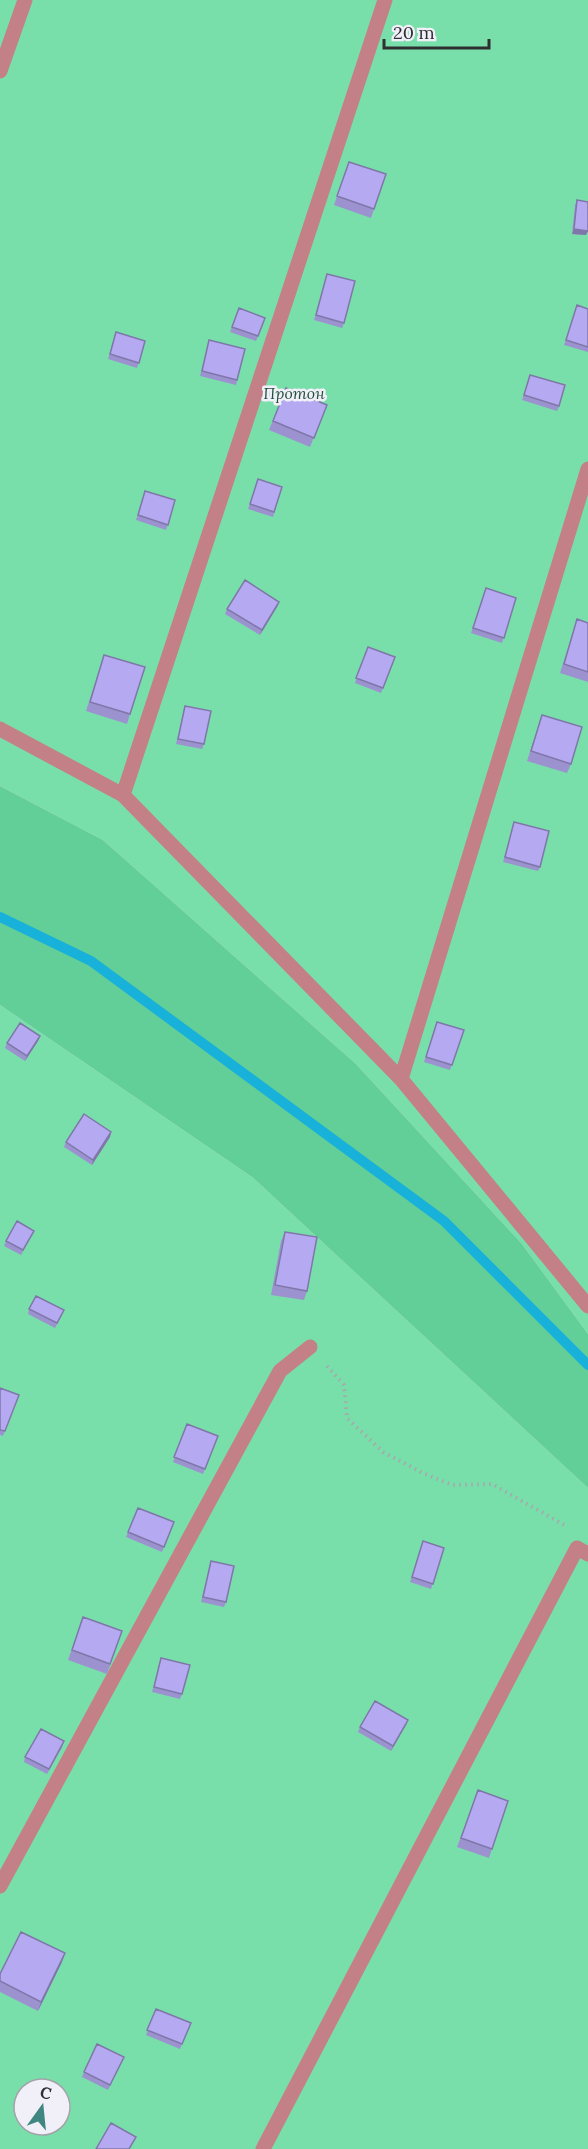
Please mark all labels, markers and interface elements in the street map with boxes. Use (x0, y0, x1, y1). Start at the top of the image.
scale bar (384, 12, 489, 50)
text: 20 m (393, 21, 435, 44)
park label: Протон (263, 383, 325, 403)
north arrow (12, 2077, 72, 2137)
text: С (38, 2081, 54, 2104)

